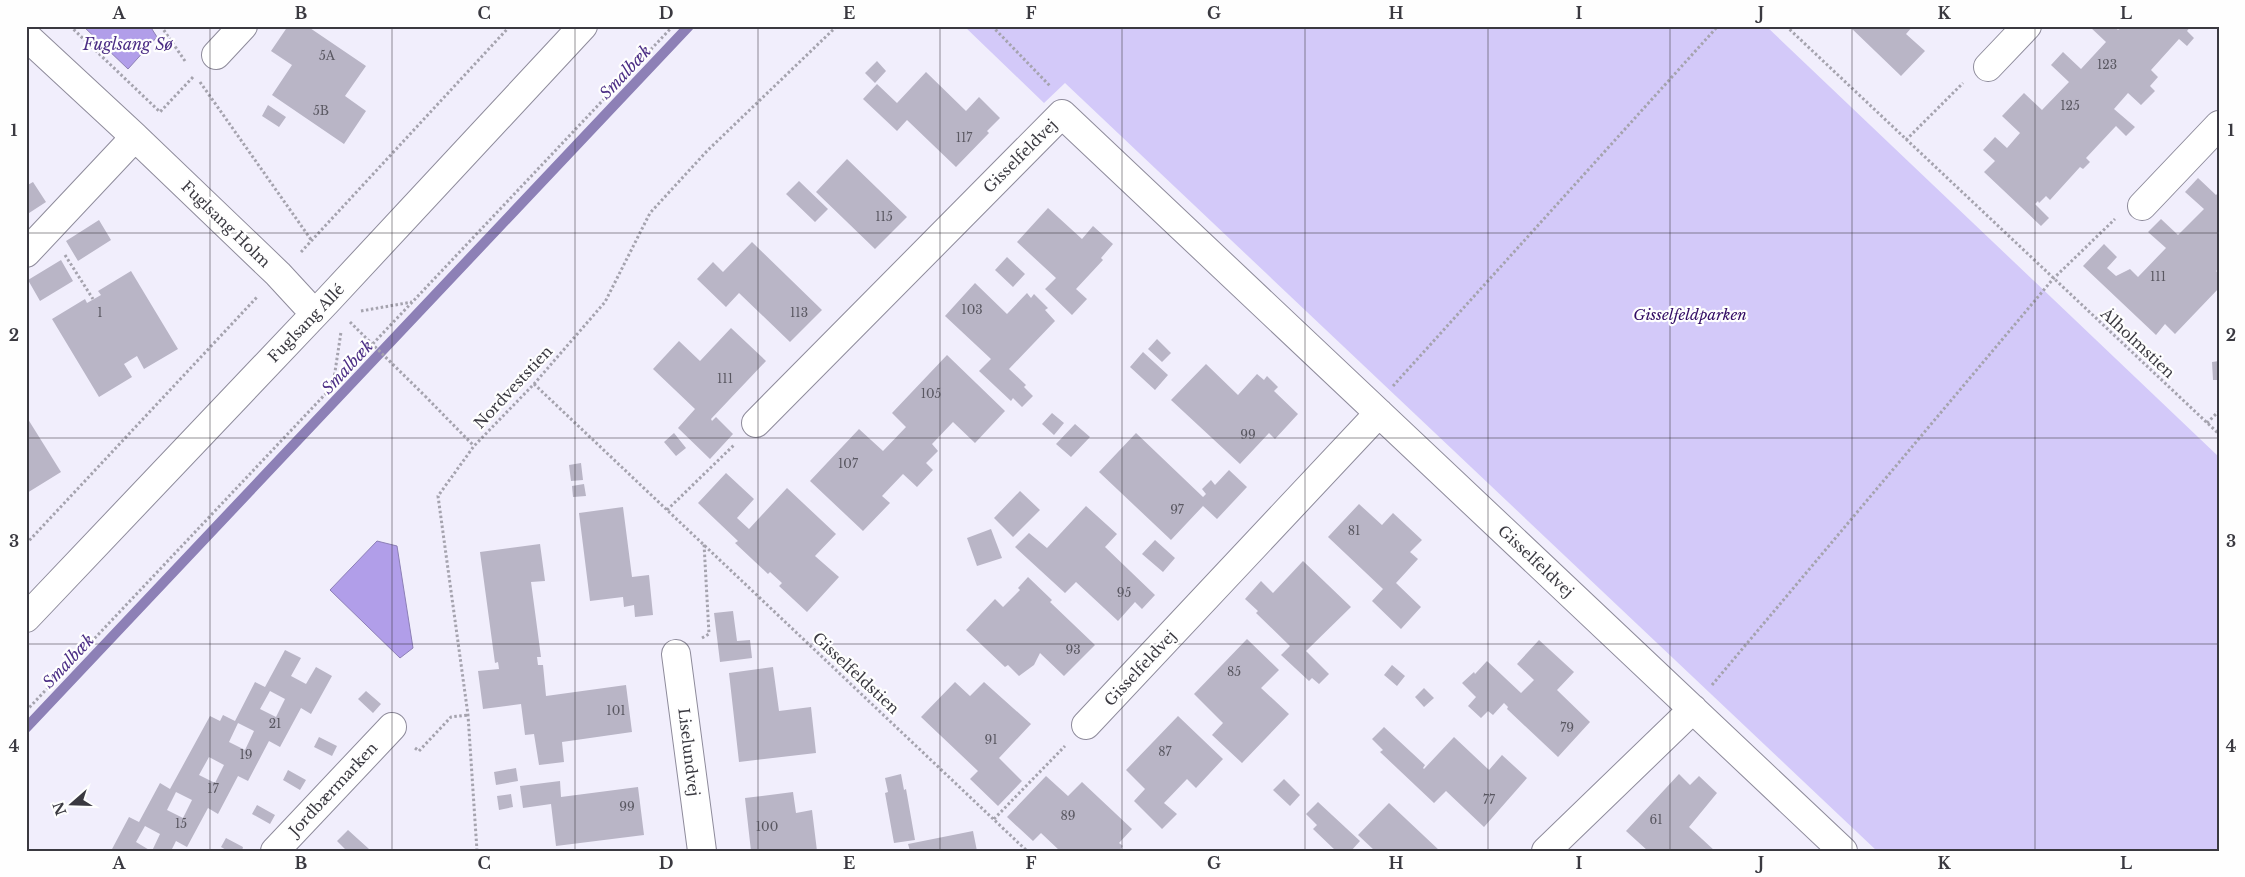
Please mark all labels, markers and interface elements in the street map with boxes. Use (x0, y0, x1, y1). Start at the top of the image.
text: A (112, 3, 127, 23)
text: B (295, 3, 308, 23)
text: C (477, 3, 491, 23)
text: D (659, 3, 673, 23)
text: E (843, 3, 855, 23)
text: F (1025, 3, 1037, 23)
text: G (1207, 3, 1221, 23)
text: H (1388, 3, 1404, 23)
text: I (1576, 3, 1583, 23)
text: J (1755, 3, 1764, 23)
text: K (1937, 3, 1951, 23)
text: L (2120, 3, 2132, 23)
water label: Fuglsang Sø (82, 34, 174, 54)
water label: Smalbæk (595, 41, 655, 103)
house number: 5A (319, 48, 336, 63)
house number: 123 (2097, 57, 2117, 72)
house number: 125 (2060, 98, 2080, 113)
house number: 5B (313, 103, 329, 118)
street label: Gisselfeldvej (979, 115, 1061, 197)
text: 1 (11, 120, 18, 140)
text: 1 (2228, 120, 2235, 140)
house number: 117 (956, 130, 973, 145)
street label: Fuglsang Holm (177, 177, 275, 271)
house number: 115 (875, 209, 893, 224)
house number: 111 (2150, 269, 2166, 284)
street label: Fuglsang Allé (264, 280, 348, 366)
house number: 103 (961, 302, 983, 317)
street label: Ålholmstien (2096, 303, 2179, 382)
house number: 1 (97, 305, 103, 320)
house number: 113 (790, 305, 808, 320)
park label: Gisselfeldparken (1633, 305, 1747, 324)
text: 2 (9, 325, 19, 345)
text: 2 (2226, 325, 2236, 345)
water label: Smalbæk (317, 336, 377, 398)
street label: Nordveststien (470, 342, 556, 432)
house number: 111 (717, 371, 733, 386)
house number: 105 (921, 386, 942, 401)
house number: 99 (1240, 427, 1256, 442)
house number: 107 (838, 456, 859, 471)
house number: 97 (1170, 502, 1185, 517)
street label: Gisselfeldvej (1494, 521, 1578, 601)
house number: 81 (1348, 523, 1360, 538)
text: 3 (9, 531, 19, 551)
text: 3 (2226, 531, 2236, 551)
house number: 95 (1117, 585, 1131, 600)
street label: Gisselfeldvej (1100, 626, 1180, 710)
street label: Gisselfeldstien (809, 628, 903, 718)
water label: Smalbæk (38, 630, 98, 692)
house number: 93 (1065, 642, 1081, 657)
house number: 85 (1227, 664, 1241, 679)
house number: 101 (606, 703, 626, 718)
street label: Liselundvej (674, 707, 704, 797)
house number: 21 (269, 716, 281, 731)
house number: 79 (1560, 720, 1574, 735)
house number: 91 (984, 732, 998, 747)
text: 4 (9, 736, 19, 756)
text: 4 (2226, 736, 2236, 756)
street label: Jordbærmarken (283, 738, 381, 841)
house number: 87 (1158, 744, 1173, 759)
house number: 19 (239, 747, 253, 762)
north arrow (48, 780, 98, 830)
house number: 17 (207, 781, 220, 796)
house number: 77 (1483, 792, 1496, 807)
text: N (49, 799, 70, 818)
house number: 99 (619, 799, 635, 814)
house number: 89 (1061, 808, 1076, 823)
house number: 61 (1649, 812, 1663, 827)
house number: 15 (175, 816, 187, 831)
house number: 100 (756, 819, 778, 834)
text: A (112, 853, 127, 873)
text: B (295, 853, 308, 873)
text: C (477, 853, 491, 873)
text: D (659, 853, 673, 873)
text: E (843, 853, 855, 873)
text: F (1025, 853, 1037, 873)
text: G (1207, 853, 1221, 873)
text: H (1388, 853, 1404, 873)
text: I (1576, 853, 1583, 873)
text: J (1755, 853, 1764, 873)
text: K (1937, 853, 1951, 873)
text: L (2120, 853, 2132, 873)

